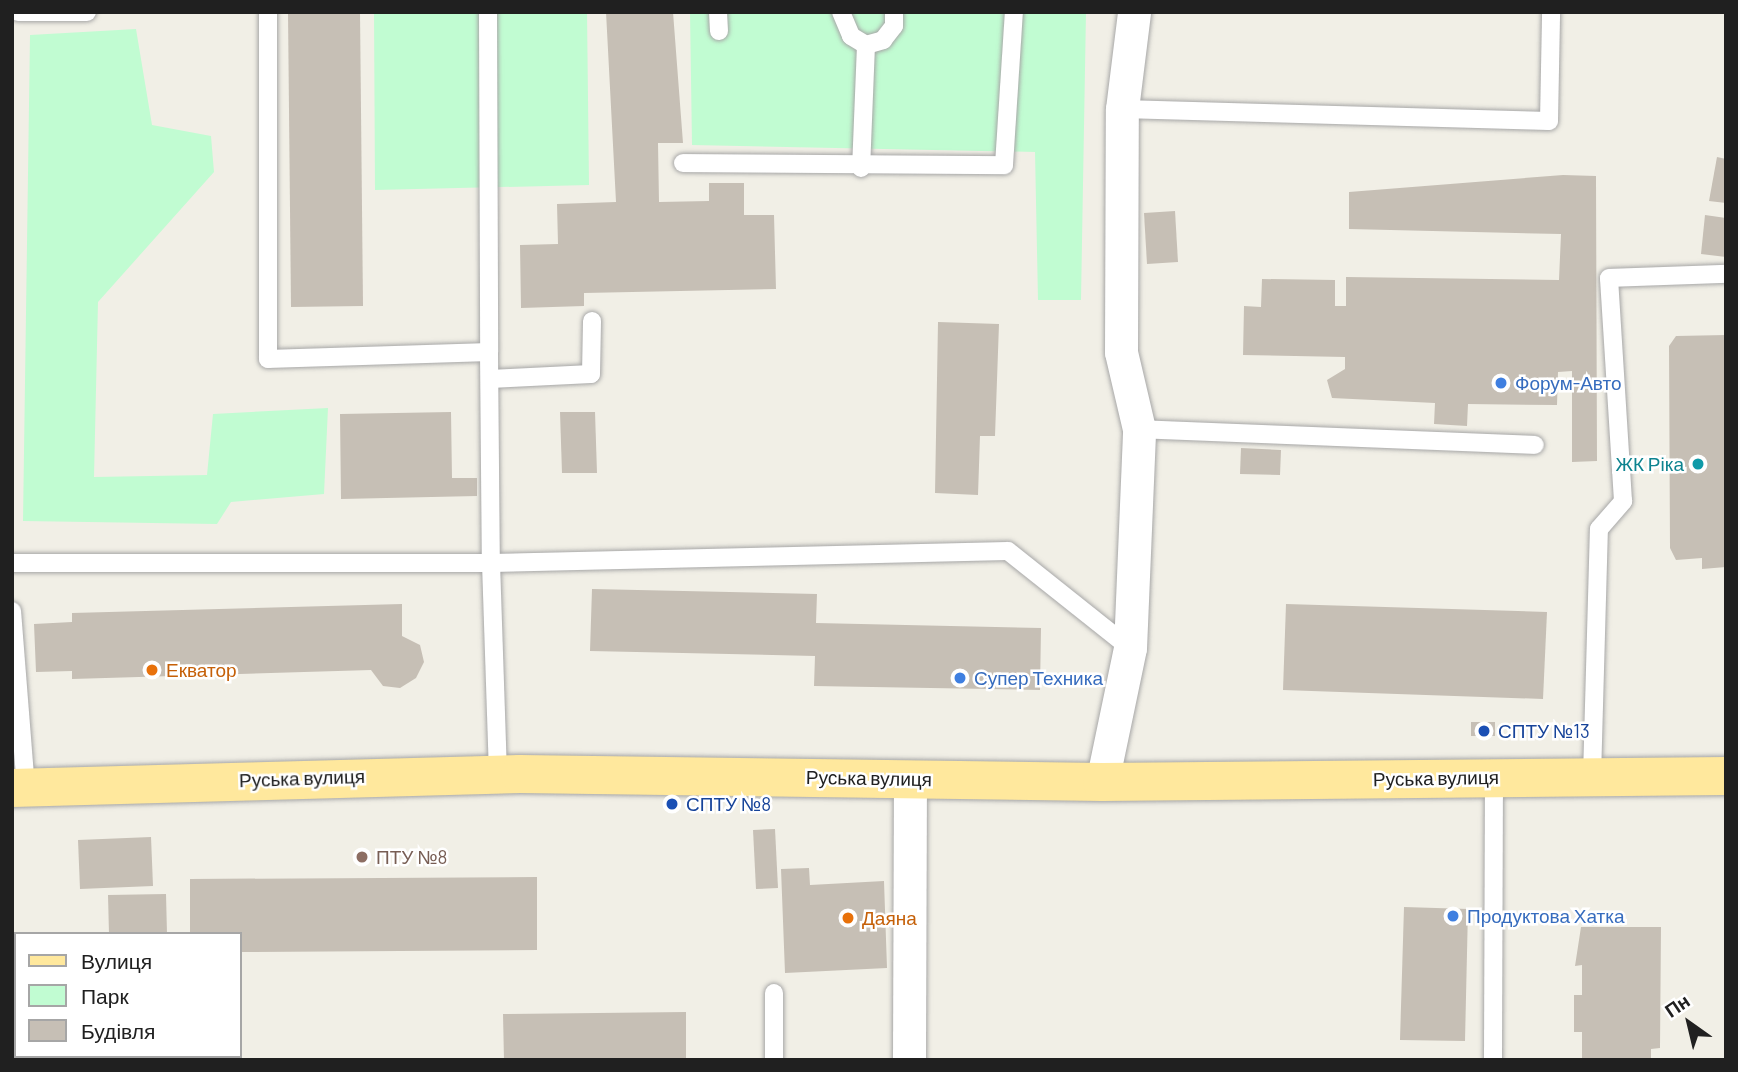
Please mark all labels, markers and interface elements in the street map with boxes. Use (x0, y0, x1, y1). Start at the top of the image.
place label: Форум-Авто (1515, 372, 1622, 394)
marker: Форум-Авто (1493, 375, 1509, 391)
place label: ЖК Ріка (1615, 453, 1684, 475)
marker: ЖК Ріка (1690, 456, 1706, 472)
place label: Екватор (166, 659, 237, 681)
marker: Екватор (144, 662, 160, 678)
place label: Супер Техника (974, 667, 1103, 689)
marker: Супер Техника (952, 670, 968, 686)
place label: СПТУ №13 (1498, 720, 1590, 742)
marker: СПТУ №13 (1476, 723, 1492, 739)
street label: Руська вулиця (239, 764, 365, 792)
street label: Руська вулиця (806, 766, 932, 790)
street label: Руська вулиця (1373, 766, 1499, 790)
place label: СПТУ №8 (686, 793, 771, 815)
marker: СПТУ №8 (664, 796, 680, 812)
place label: ПТУ №8 (376, 846, 447, 868)
marker: ПТУ №8 (354, 849, 370, 865)
place label: Продуктова Хатка (1467, 905, 1625, 927)
place label: Даяна (862, 907, 917, 929)
marker: Продуктова Хатка (1445, 908, 1461, 924)
marker: Даяна (840, 910, 856, 926)
legend (14, 932, 242, 1058)
text: Вулиця (81, 948, 152, 973)
text: Парк (81, 983, 129, 1008)
north arrow (1654, 988, 1724, 1058)
text: Пн (1660, 989, 1694, 1022)
text: Будівля (81, 1018, 155, 1043)

